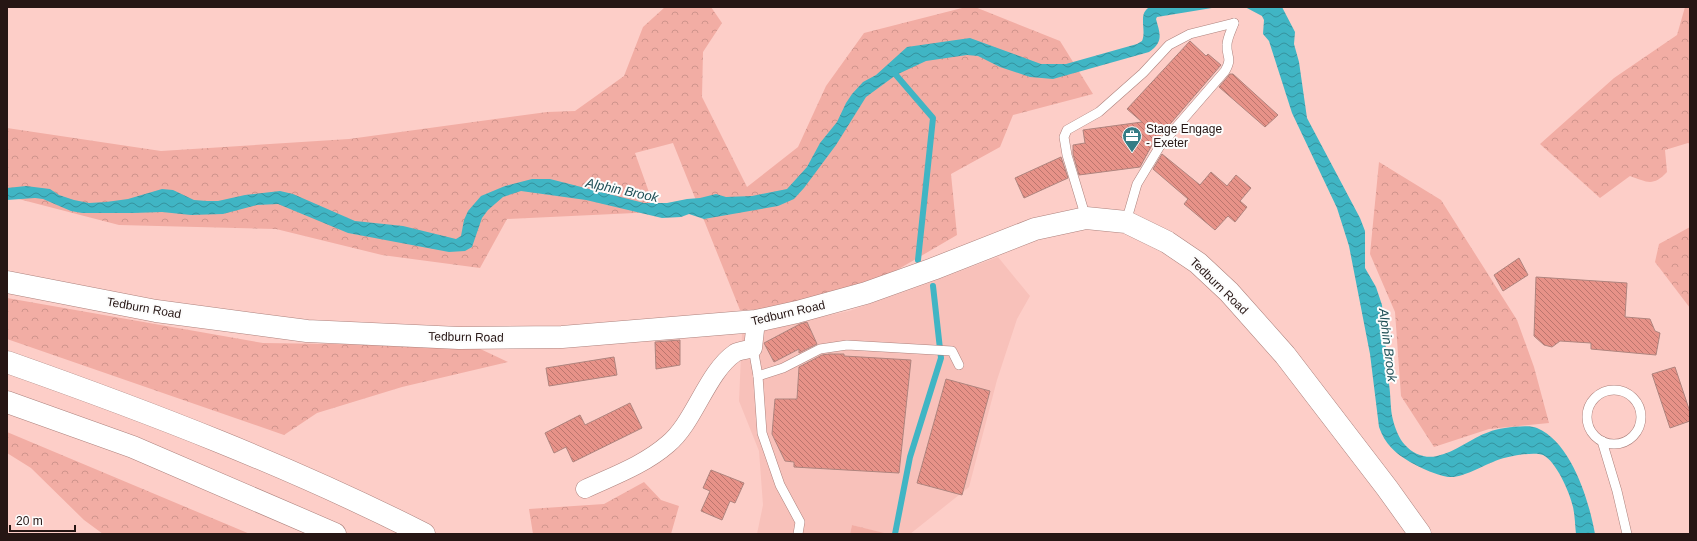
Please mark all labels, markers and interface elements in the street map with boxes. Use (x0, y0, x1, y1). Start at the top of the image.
place label: Stage Engage - Exeter (1146, 122, 1222, 150)
office icon: Stage Engage - Exeter (1121, 125, 1143, 153)
water label: Alphin Brook (583, 175, 661, 205)
street label: Tedburn Road (1187, 255, 1251, 317)
street label: Tedburn Road (106, 295, 182, 321)
street label: Tedburn Road (750, 298, 826, 328)
water label: Alphin Brook (1376, 307, 1400, 384)
street label: Tedburn Road (428, 329, 504, 345)
scale bar (10, 507, 75, 533)
text: 20 m (16, 514, 43, 528)

